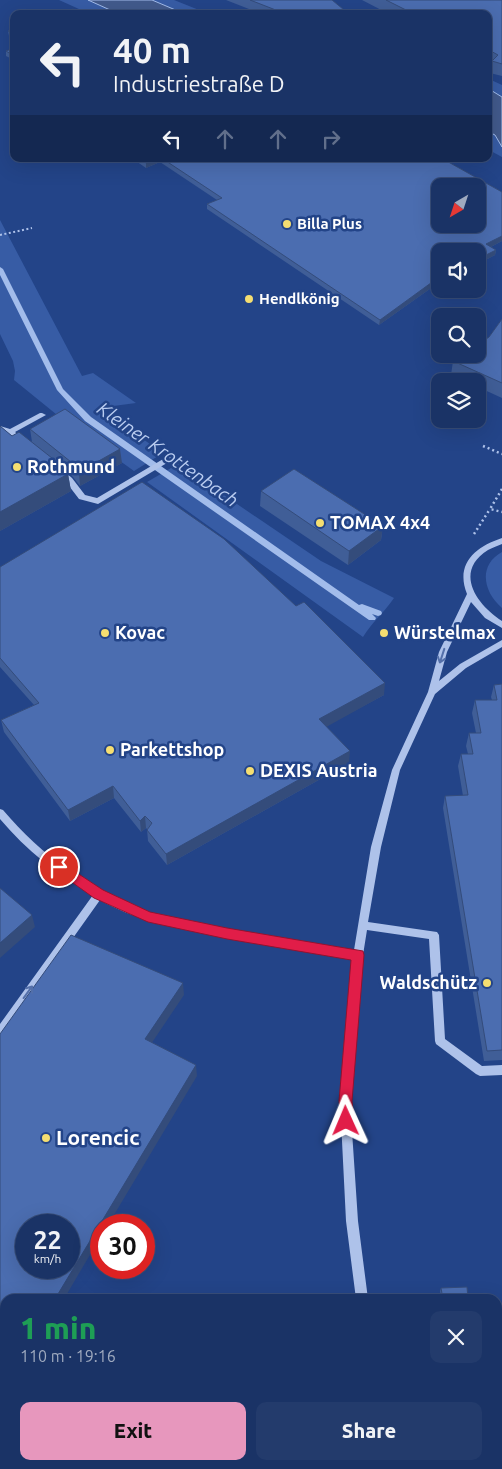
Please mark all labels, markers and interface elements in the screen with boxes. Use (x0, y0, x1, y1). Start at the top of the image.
icon: left (30, 30, 95, 95)
text: 40 m (113, 30, 191, 70)
text: Industriestraße D (113, 71, 284, 96)
icon: left (158, 125, 186, 153)
icon: ahead (211, 125, 239, 153)
icon: ahead (264, 125, 292, 153)
icon: right (317, 125, 345, 153)
north arrow (431, 178, 486, 232)
map controls (431, 178, 486, 428)
place label: Billa Plus (297, 215, 362, 232)
marker: Billa Plus (281, 218, 293, 230)
button: sound (431, 243, 486, 298)
place label: Hendlkönig (259, 290, 340, 307)
marker: Hendlkönig (243, 293, 255, 305)
button: search (431, 308, 486, 363)
button: layers (431, 373, 486, 428)
water label: Kleiner Krottenbach (93, 397, 243, 511)
place label: Rothmund (27, 456, 115, 476)
marker: Rothmund (11, 461, 23, 473)
place label: TOMAX 4x4 (330, 512, 430, 532)
marker: TOMAX 4x4 (314, 517, 326, 529)
place label: Kovac (115, 622, 165, 642)
place label: Würstelmax (394, 622, 496, 642)
marker: Kovac (99, 627, 111, 639)
marker: Würstelmax (378, 627, 390, 639)
one-way arrow (437, 648, 447, 664)
place label: Parkettshop (120, 739, 224, 759)
marker: Parkettshop (104, 744, 116, 756)
place label: DEXIS Austria (260, 760, 378, 780)
marker: DEXIS Austria (244, 765, 256, 777)
pin (38, 846, 80, 888)
icon: arrive (45, 853, 73, 881)
place label: Waldschütz (380, 972, 477, 992)
marker: Waldschütz (481, 977, 493, 989)
one-way arrow (23, 985, 33, 999)
position arrow (319, 1094, 371, 1146)
place label: Lorencic (56, 1125, 140, 1149)
marker: Lorencic (40, 1132, 52, 1144)
speed limit sign: 30 (90, 1214, 155, 1279)
text: 22 (33, 1226, 62, 1254)
text: km/h (34, 1252, 61, 1265)
text: 1 min (20, 1311, 96, 1345)
button: close (430, 1311, 482, 1363)
text: 110 m · 19:16 (20, 1347, 116, 1365)
button: Exit (20, 1402, 246, 1460)
button: Share (256, 1402, 482, 1460)

